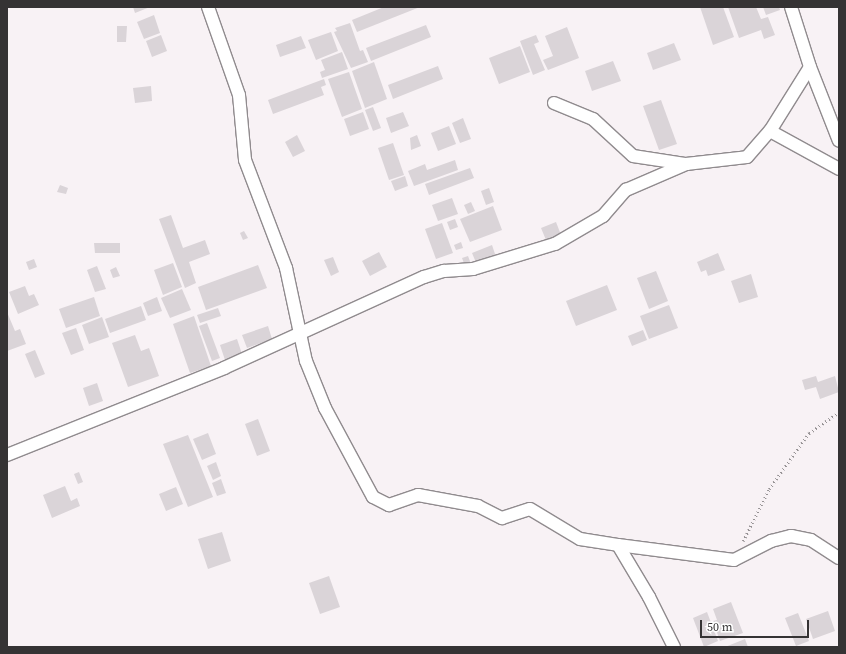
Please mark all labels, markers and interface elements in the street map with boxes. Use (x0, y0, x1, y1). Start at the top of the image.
scale bar (702, 612, 811, 638)
text: 50 m (707, 619, 733, 635)

